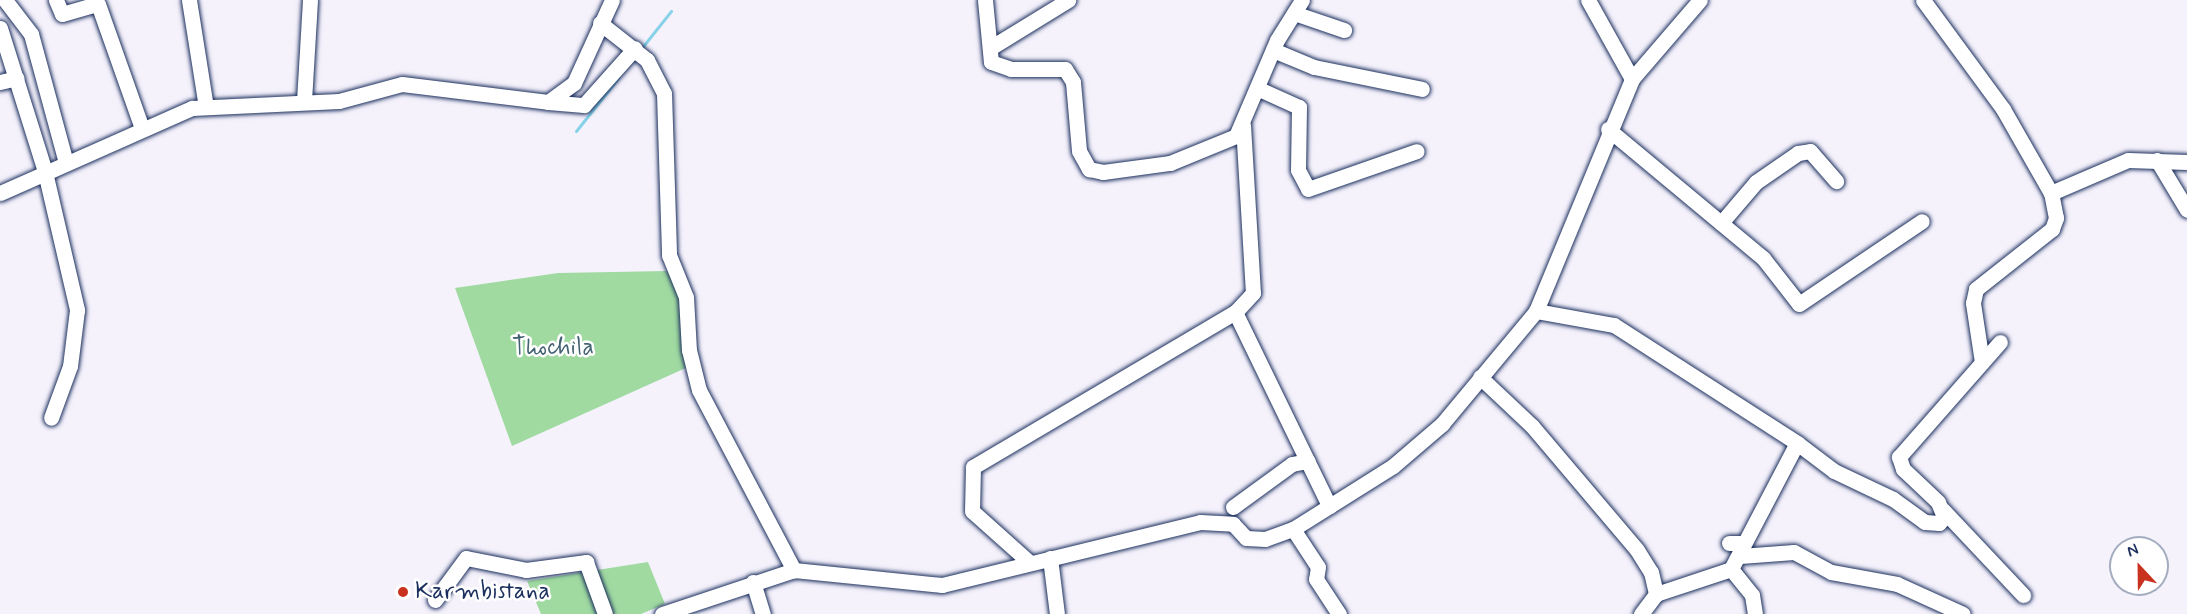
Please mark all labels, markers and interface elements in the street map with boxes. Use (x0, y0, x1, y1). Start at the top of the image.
park label: Thochila (512, 334, 594, 362)
north arrow (2109, 536, 2169, 596)
text: N (2124, 539, 2142, 562)
place label: Karmbistana (415, 578, 550, 606)
marker: Karmbistana (396, 585, 410, 599)

